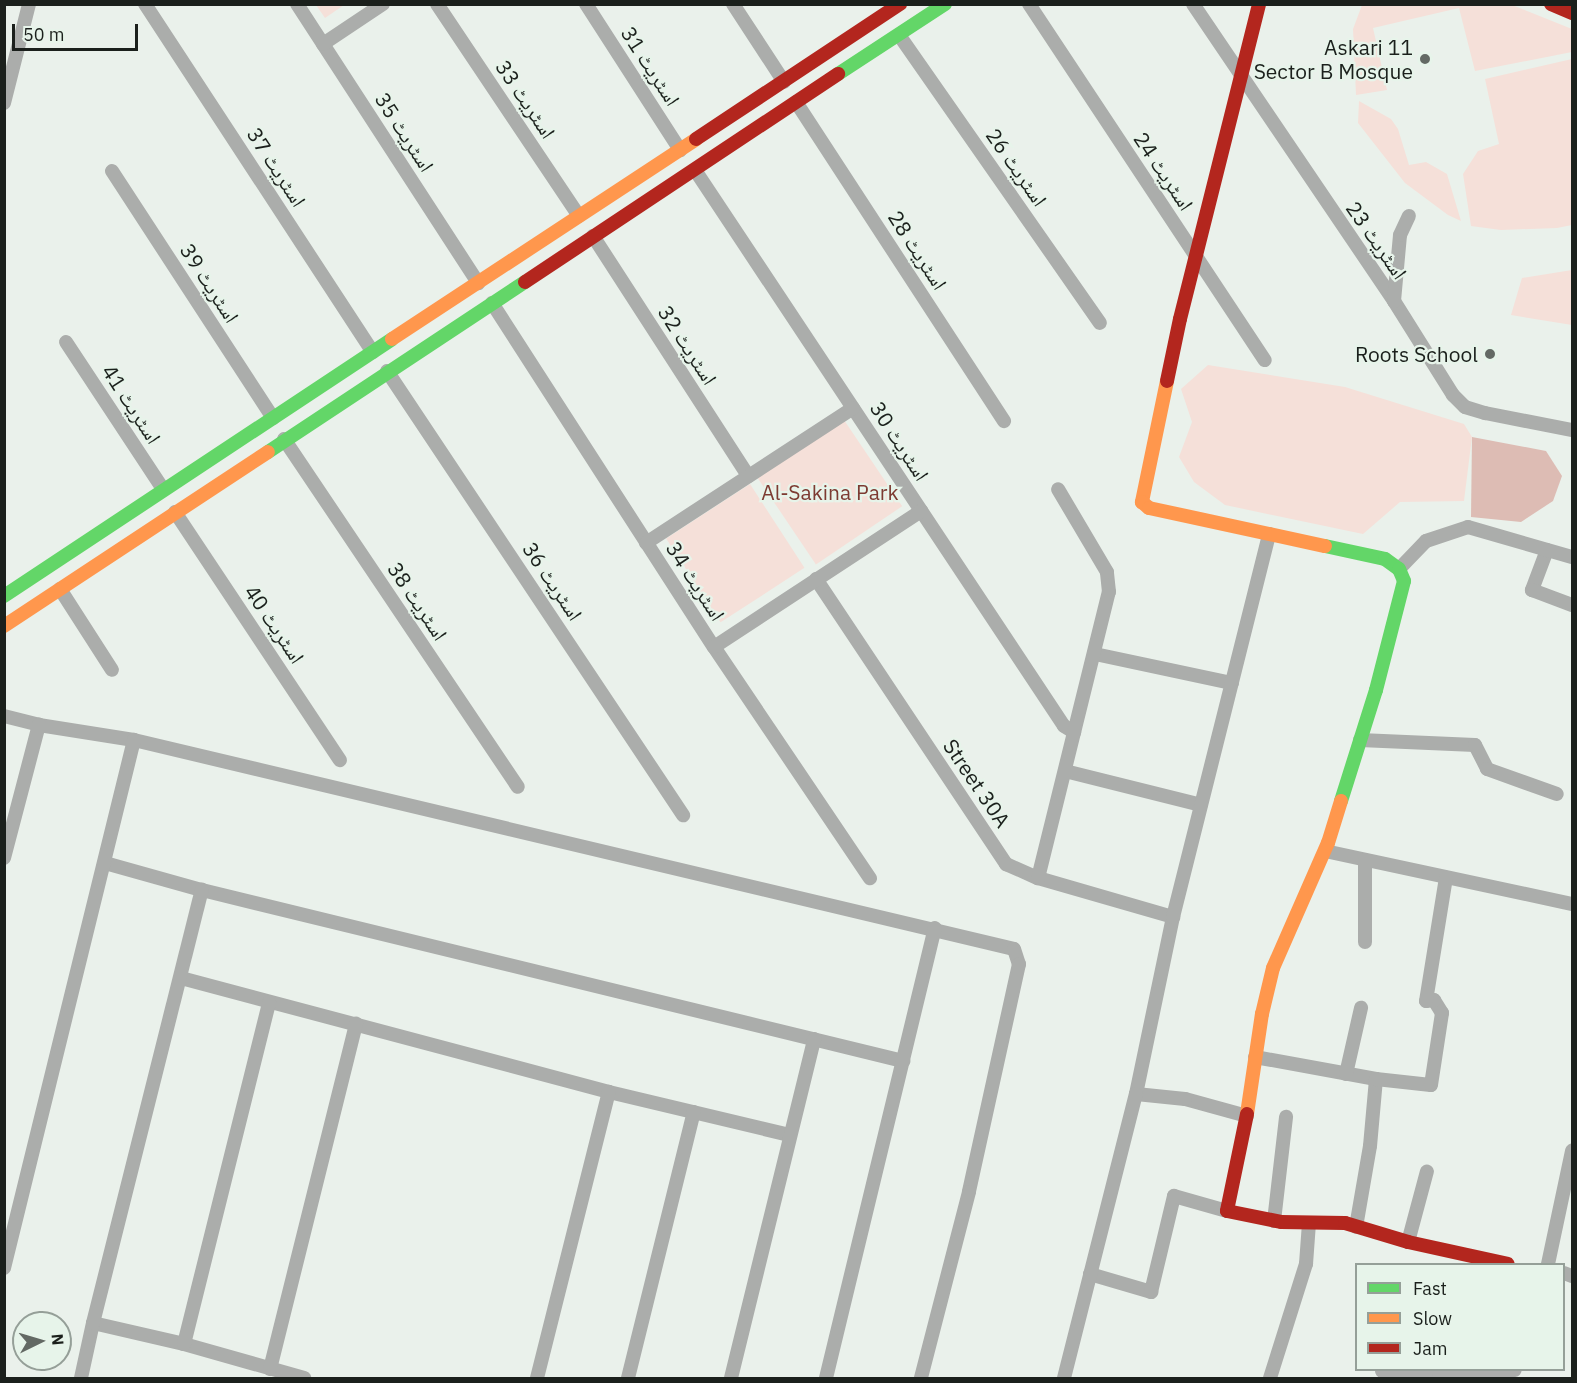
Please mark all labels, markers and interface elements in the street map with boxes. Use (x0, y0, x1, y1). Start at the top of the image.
scale bar (15, 12, 141, 50)
street label: اسٹریٹ 31 (616, 22, 686, 110)
text: 50 m (23, 23, 65, 46)
place label: Askari 11 Sector B Mosque (1254, 34, 1413, 84)
marker: Askari 11 Sector B Mosque (1418, 52, 1432, 66)
street label: اسٹریٹ 33 (491, 55, 561, 143)
street label: اسٹریٹ 35 (370, 88, 440, 176)
street label: اسٹریٹ 37 (242, 123, 312, 211)
street label: اسٹریٹ 26 (981, 123, 1053, 211)
street label: اسٹریٹ 24 (1129, 127, 1199, 215)
street label: اسٹریٹ 23 (1341, 196, 1413, 284)
street label: اسٹریٹ 28 (883, 206, 953, 294)
street label: اسٹریٹ 39 (175, 239, 245, 327)
street label: اسٹریٹ 32 (653, 301, 723, 389)
place label: Roots School (1355, 341, 1478, 367)
marker: Roots School (1483, 347, 1497, 361)
street label: اسٹریٹ 41 (97, 360, 167, 448)
street label: اسٹریٹ 30 (865, 397, 935, 485)
park label: Al-Sakina Park (761, 479, 899, 505)
street label: اسٹریٹ 36 (518, 537, 588, 625)
street label: اسٹریٹ 34 (661, 537, 731, 625)
street label: اسٹریٹ 38 (383, 557, 453, 645)
street label: اسٹریٹ 40 (240, 580, 310, 668)
street label: Street 30A (938, 734, 1016, 832)
legend (1355, 1263, 1565, 1371)
text: Fast (1413, 1277, 1447, 1300)
text: Slow (1413, 1307, 1452, 1330)
north arrow (12, 1311, 72, 1371)
text: N (47, 1333, 68, 1346)
text: Jam (1413, 1337, 1448, 1360)

